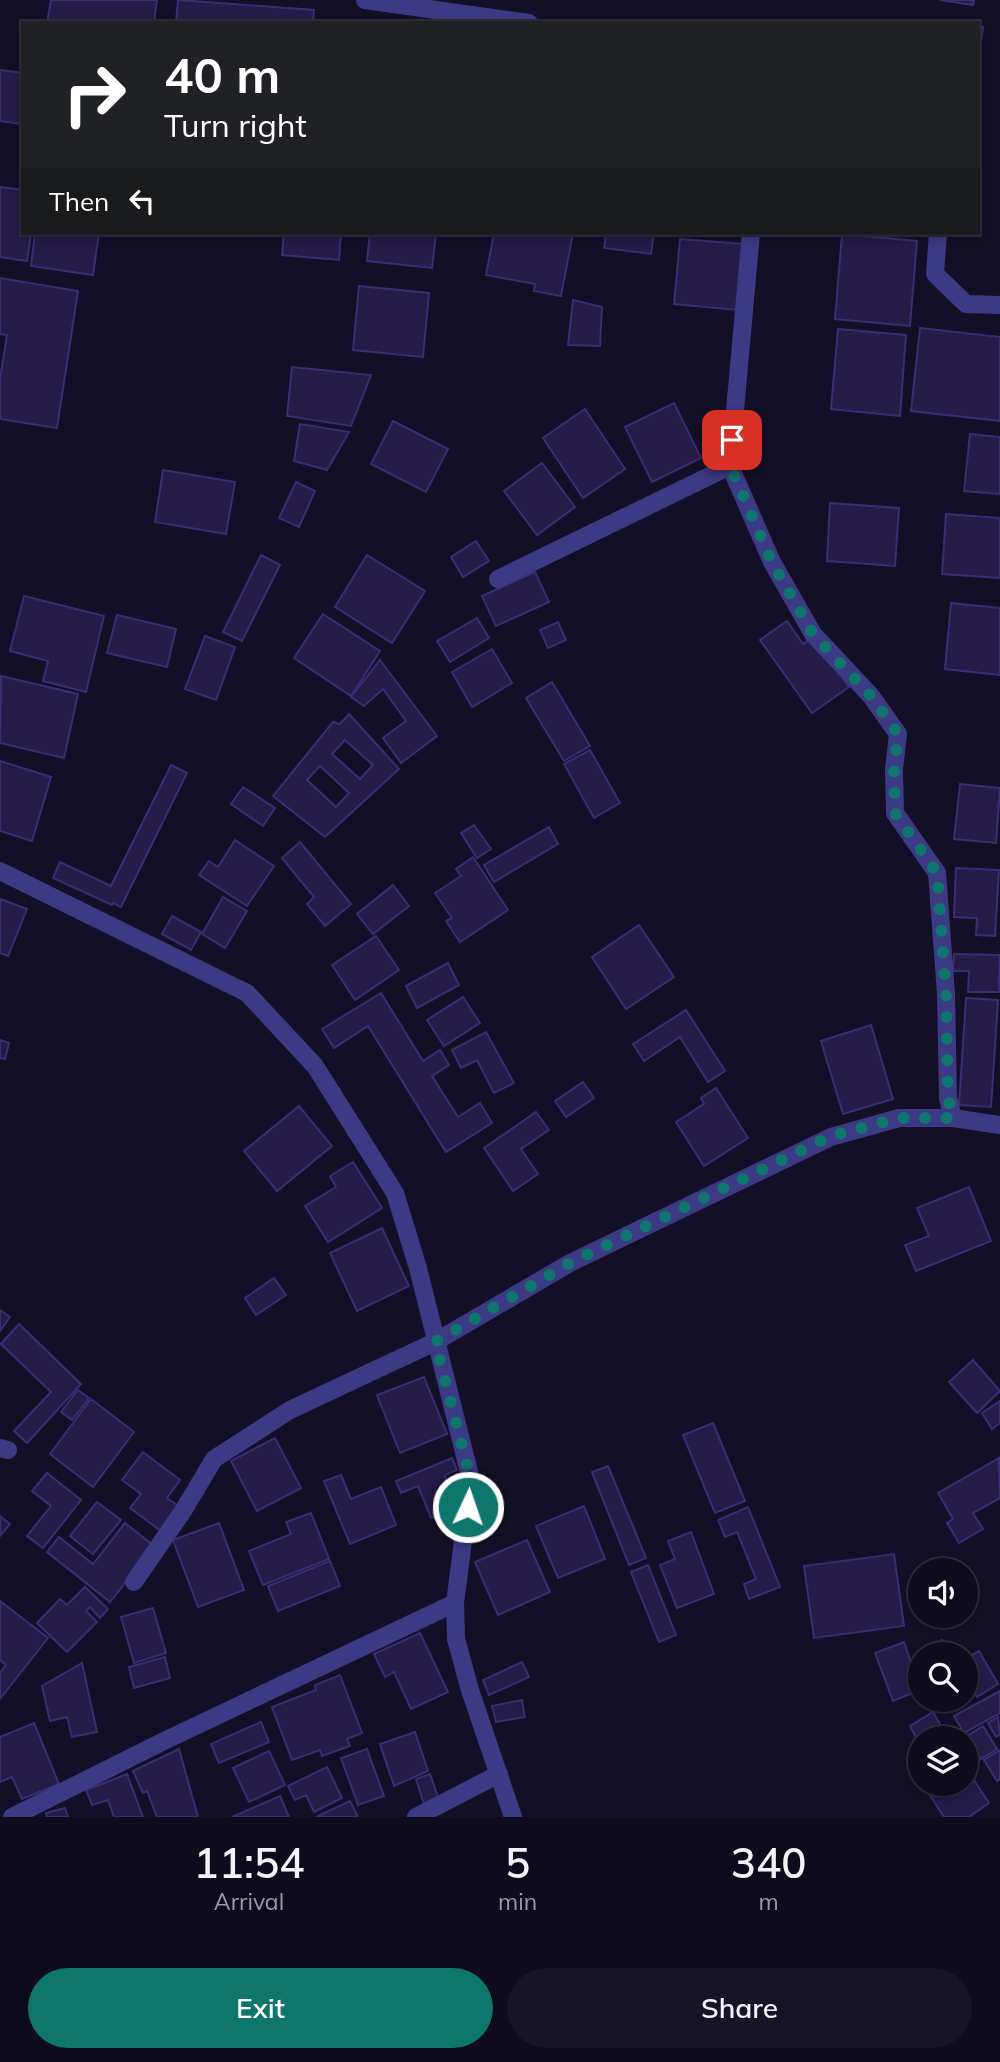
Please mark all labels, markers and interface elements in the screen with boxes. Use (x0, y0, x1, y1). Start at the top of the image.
text: 40 m (164, 44, 280, 105)
icon: right (49, 49, 140, 140)
text: Turn right (164, 105, 307, 145)
icon: left (123, 182, 161, 220)
text: Then (49, 185, 109, 218)
pin (702, 410, 762, 470)
icon: arrive (713, 421, 751, 459)
position arrow (431, 1470, 505, 1544)
map controls (908, 1558, 978, 1796)
button: sound (908, 1558, 978, 1628)
button: search (908, 1642, 978, 1712)
button: layers (908, 1726, 978, 1796)
text: 11:54 (194, 1836, 304, 1889)
text: 5 (505, 1836, 530, 1889)
text: 340 (731, 1836, 806, 1889)
text: Arrival (214, 1887, 284, 1916)
text: min (498, 1887, 537, 1916)
text: m (758, 1887, 779, 1916)
button: Exit (28, 1968, 493, 2048)
button: Share (507, 1968, 972, 2048)

